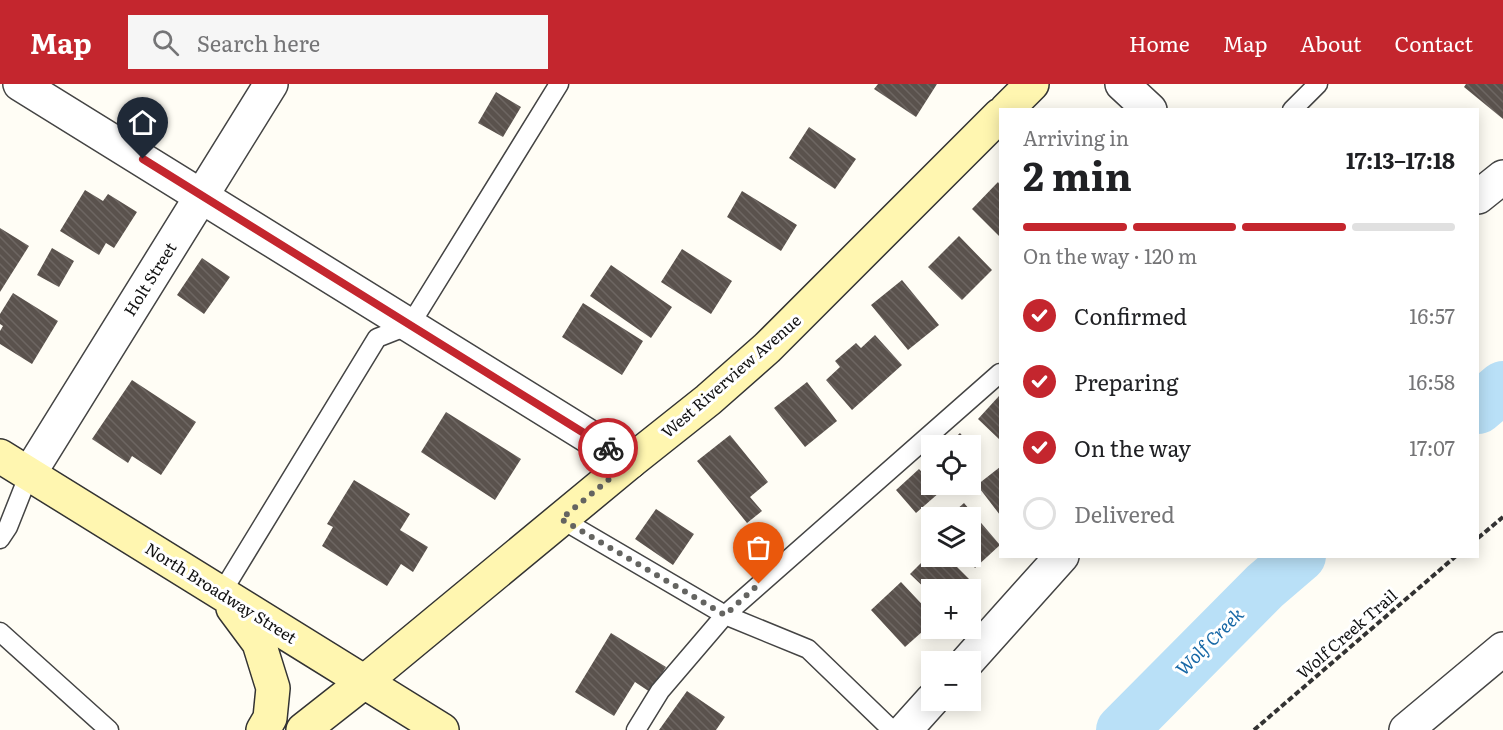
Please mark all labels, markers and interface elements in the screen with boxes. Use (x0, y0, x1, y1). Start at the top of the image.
search box (128, 15, 548, 69)
text: Map (30, 21, 92, 63)
icon: search (149, 26, 182, 59)
text: Search here (197, 26, 320, 59)
text: Home (1129, 27, 1190, 58)
text: Map (1223, 27, 1267, 58)
text: About (1300, 27, 1362, 58)
text: Contact (1395, 27, 1473, 58)
pin (117, 97, 168, 159)
icon: home (126, 106, 159, 139)
text: Arriving in (1023, 122, 1129, 152)
text: 17:13–17:18 (1346, 143, 1455, 176)
text: 2 min (1023, 145, 1132, 203)
street label: Holt Street (117, 236, 182, 320)
text: On the way · 120 m (1023, 240, 1197, 270)
icon: check (1023, 299, 1056, 332)
text: Confirmed (1074, 299, 1187, 332)
text: 16:57 (1409, 300, 1455, 330)
street label: West Riverview Avenue (655, 308, 805, 443)
icon: check (1023, 365, 1056, 398)
text: Preparing (1074, 365, 1178, 398)
text: 16:58 (1408, 366, 1455, 396)
courier (578, 418, 638, 478)
icon: check (1023, 431, 1056, 464)
text: On the way (1074, 431, 1191, 464)
icon: bike (592, 432, 625, 465)
text: 17:07 (1409, 432, 1455, 462)
map controls (921, 435, 981, 711)
button: locate (921, 435, 981, 495)
text: Delivered (1074, 497, 1175, 530)
button: layers (921, 507, 981, 567)
pin (733, 522, 784, 584)
icon: bag (742, 531, 775, 564)
street label: North Broadway Street (141, 536, 302, 649)
button: + (921, 579, 981, 639)
street label: Wolf Creek Trail (1291, 583, 1402, 684)
water label: Wolf Creek (1169, 601, 1249, 681)
button: − (921, 651, 981, 711)

